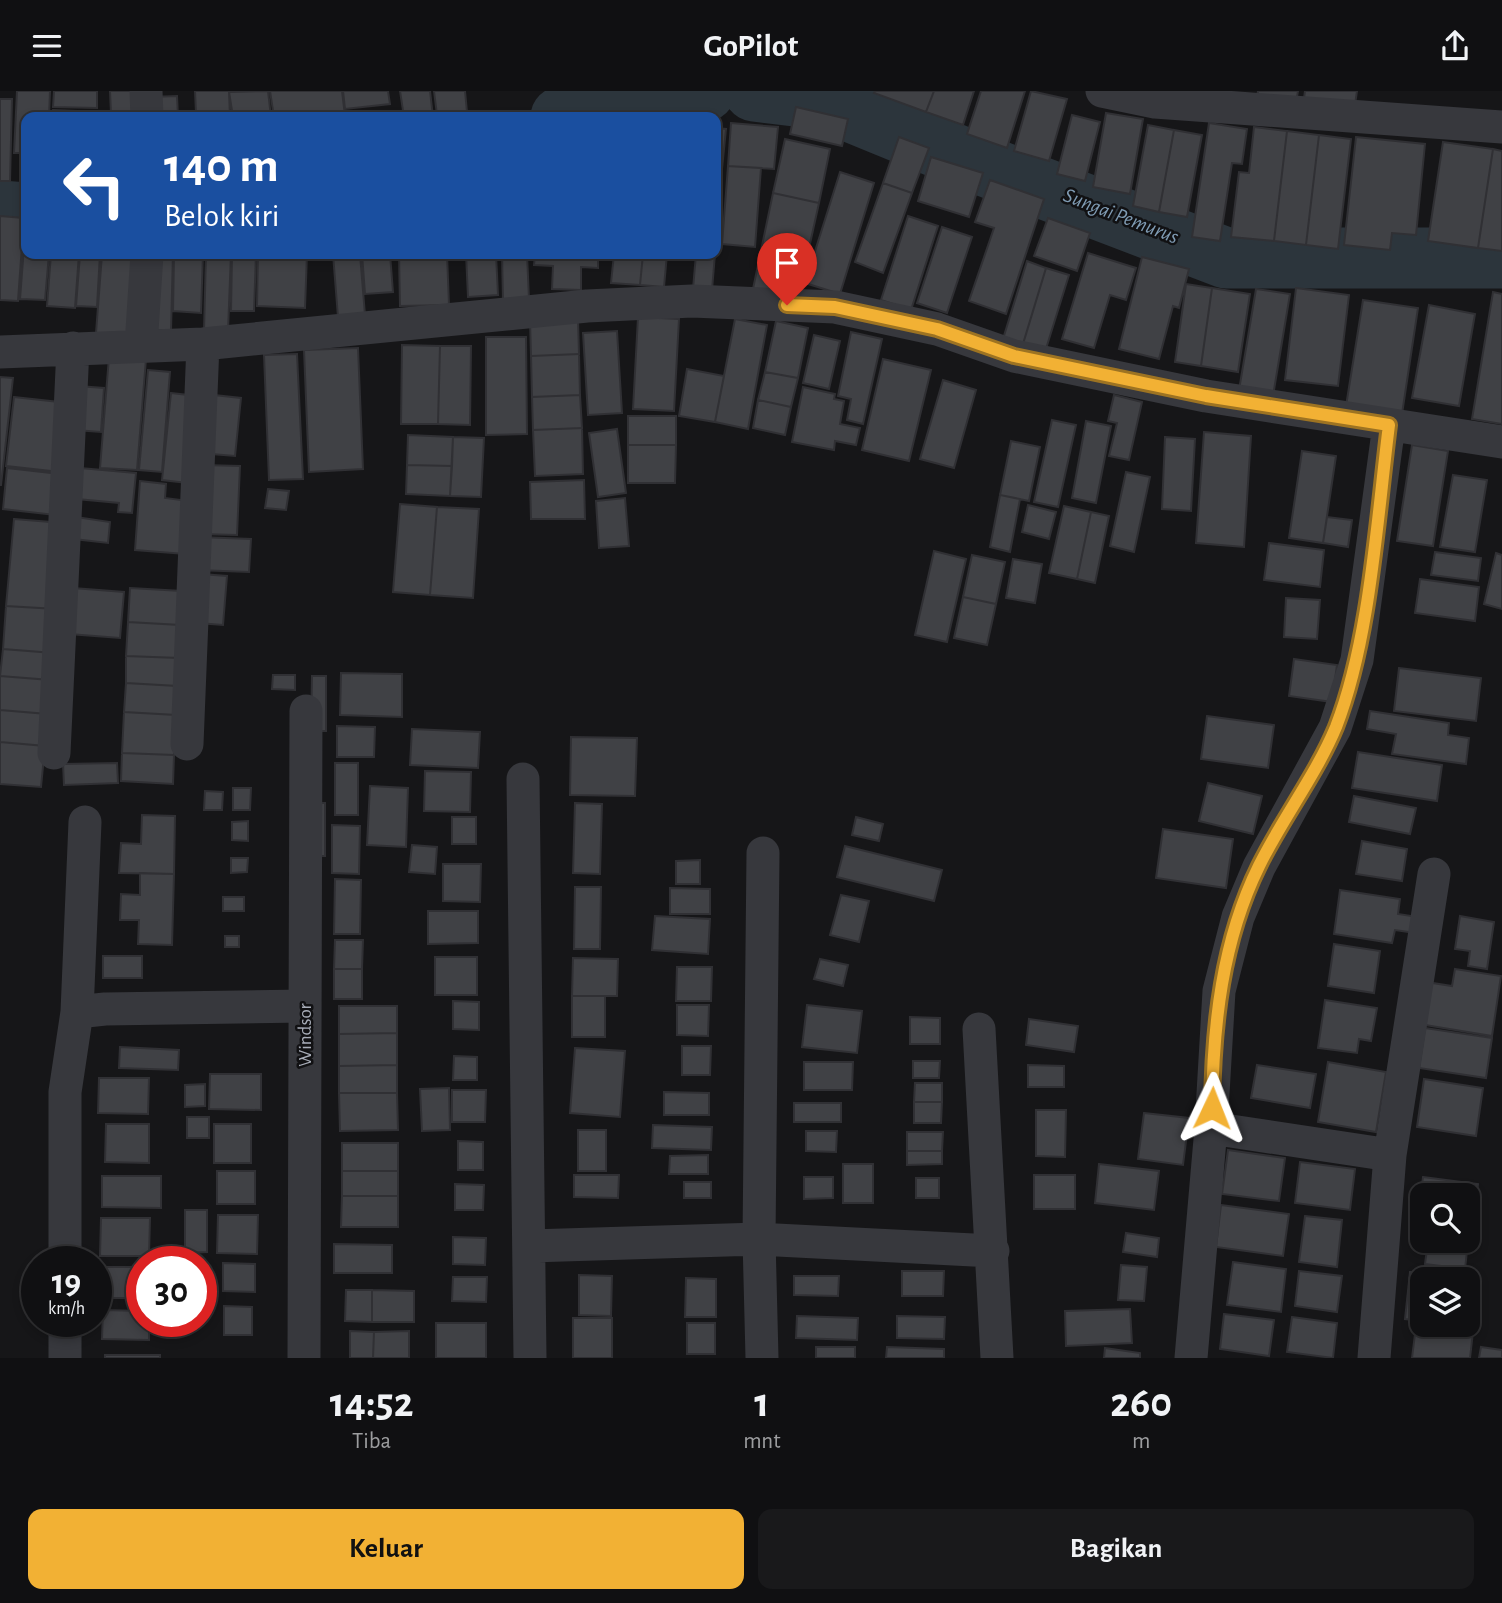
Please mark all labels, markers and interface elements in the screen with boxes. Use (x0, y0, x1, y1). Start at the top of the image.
icon: menu (28, 27, 66, 65)
icon: share (1436, 27, 1474, 65)
text: GoPilot (704, 30, 798, 62)
icon: left (49, 140, 140, 231)
text: 140 m (164, 142, 279, 191)
water label: Sungai Pemurus (1061, 184, 1182, 248)
text: Belok kiri (164, 200, 280, 232)
pin (757, 233, 817, 305)
icon: arrive (768, 244, 806, 282)
street label: Windsor (296, 1003, 315, 1067)
position arrow (1175, 1071, 1249, 1145)
map controls (1410, 1183, 1480, 1337)
button: search (1410, 1183, 1480, 1253)
speed limit sign: 30 (126, 1246, 217, 1337)
text: 19 (52, 1265, 81, 1300)
button: layers (1410, 1267, 1480, 1337)
text: km/h (48, 1300, 85, 1318)
text: 14:52 (330, 1382, 414, 1424)
text: 1 (754, 1382, 769, 1424)
text: 260 (1110, 1382, 1172, 1424)
text: Tiba (352, 1430, 391, 1453)
text: mnt (743, 1430, 781, 1453)
text: m (1132, 1430, 1150, 1453)
button: Keluar (28, 1509, 744, 1589)
button: Bagikan (758, 1509, 1474, 1589)

